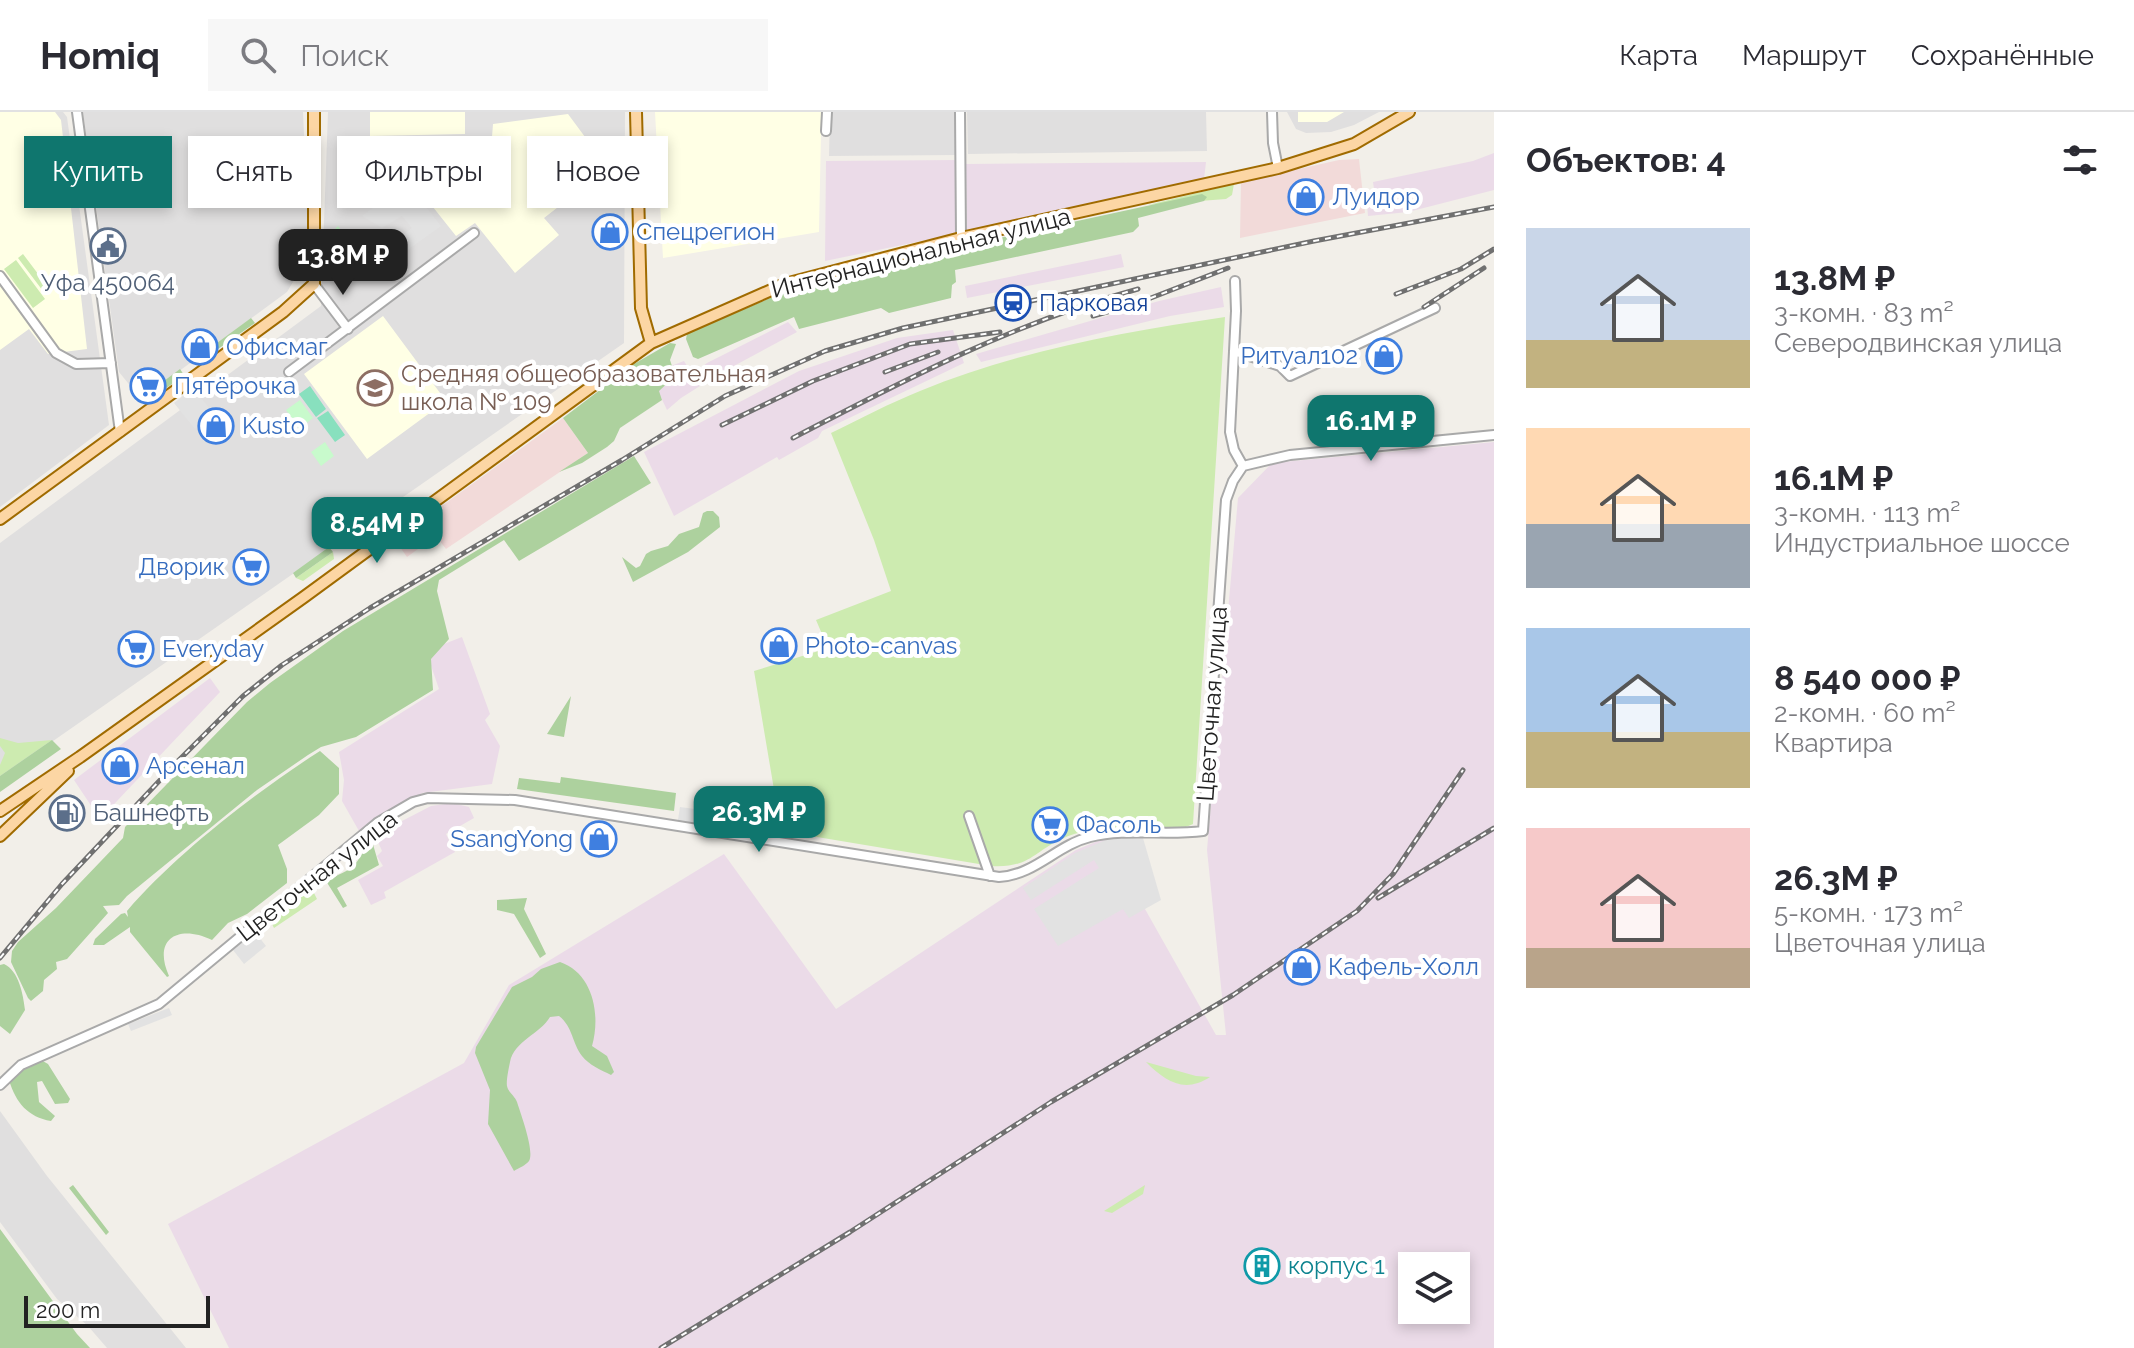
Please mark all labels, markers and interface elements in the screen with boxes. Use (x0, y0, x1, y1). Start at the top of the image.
search box (208, 19, 768, 91)
text: Homiq (40, 33, 160, 78)
icon: search (236, 33, 280, 77)
text: Поиск (300, 38, 389, 73)
text: Карта (1619, 39, 1698, 72)
text: Маршрут (1742, 39, 1867, 72)
text: Сохранённые (1911, 39, 2094, 72)
chip: Купить (24, 136, 172, 208)
chip: Снять (188, 136, 321, 208)
chip: Фильтры (337, 136, 511, 208)
chip: Новое (527, 136, 668, 208)
icon: filters (2058, 138, 2102, 182)
text: Объектов: 4 (1526, 140, 1726, 180)
shop icon: Луидор (1287, 178, 1325, 216)
place label: Луидор (1332, 182, 1420, 211)
street label: Интернациональная улица (768, 201, 1074, 304)
shop icon: Спецрегион (591, 213, 629, 251)
place label: Спецрегион (636, 217, 775, 246)
public building icon: Уфа 450064 (89, 227, 127, 265)
pin: 13.8M ₽ (269, 229, 417, 297)
text: 13.8M ₽ (297, 240, 389, 270)
text: 13.8M ₽ (1774, 258, 1895, 298)
icon: home (1590, 260, 1686, 356)
place label: Уфа 450064 (41, 268, 175, 297)
station icon: Парковая (994, 284, 1032, 322)
place label: Парковая (1039, 288, 1149, 317)
text: 3-комн. · 83 m² (1774, 298, 1954, 328)
shop icon: Офисмаг (181, 328, 219, 366)
text: Северодвинская улица (1774, 328, 2062, 358)
place label: Офисмаг (226, 332, 328, 361)
shop icon: Ритуал102 (1365, 337, 1403, 375)
place label: Ритуал102 (1240, 341, 1358, 370)
place label: Средняя общеобразовательная школа № 109 (401, 359, 766, 416)
supermarket icon: Пятёрочка (129, 367, 167, 405)
school or university icon: Средняя общеобразовательная школа № 109 (356, 369, 394, 407)
place label: Пятёрочка (174, 371, 296, 400)
pin: 16.1M ₽ (1297, 395, 1445, 463)
text: 16.1M ₽ (1325, 406, 1417, 436)
shop icon: Kusto (197, 407, 235, 445)
place label: Kusto (242, 411, 305, 440)
text: 16.1M ₽ (1774, 458, 1893, 498)
icon: home (1590, 460, 1686, 556)
pin: 8.54M ₽ (303, 497, 451, 565)
text: 3-комн. · 113 m² (1774, 498, 1960, 528)
text: 8.54M ₽ (330, 508, 424, 538)
text: Индустриальное шоссе (1774, 528, 2070, 558)
supermarket icon: Дворик (232, 548, 270, 586)
place label: Дворик (138, 552, 225, 581)
street label: Цветочная улица (1190, 605, 1233, 802)
shop icon: Photo-canvas (760, 627, 798, 665)
supermarket icon: Everyday (117, 630, 155, 668)
place label: Photo-canvas (805, 631, 957, 660)
place label: Everyday (162, 634, 264, 663)
text: 8 540 000 ₽ (1774, 658, 1961, 698)
icon: home (1590, 660, 1686, 756)
text: 2-комн. · 60 m² (1774, 698, 1955, 728)
text: Квартира (1774, 728, 1893, 758)
shop icon: Арсенал (101, 747, 139, 785)
place label: Арсенал (146, 751, 245, 780)
pin: 26.3M ₽ (685, 786, 833, 854)
fuel station icon: Башнефть (48, 794, 86, 832)
text: 26.3M ₽ (712, 797, 806, 827)
place label: Башнефть (93, 798, 209, 827)
street label: Цветочная улица (231, 804, 403, 947)
supermarket icon: Фасоль (1031, 806, 1069, 844)
place label: Фасоль (1076, 810, 1161, 839)
shop icon: SsangYong (580, 820, 618, 858)
place label: SsangYong (450, 824, 573, 853)
text: 26.3M ₽ (1774, 858, 1898, 898)
icon: home (1590, 860, 1686, 956)
text: 5-комн. · 173 m² (1774, 898, 1963, 928)
text: Цветочная улица (1774, 928, 1986, 958)
shop icon: Кафель-Холл (1283, 948, 1321, 986)
place label: Кафель-Холл (1328, 952, 1479, 981)
building icon: корпус 1 (1243, 1247, 1281, 1285)
place label: корпус 1 (1288, 1251, 1385, 1280)
map controls (1398, 1252, 1470, 1324)
button: layers (1398, 1252, 1470, 1324)
scale bar (24, 1292, 210, 1328)
text: 200 m (36, 1297, 100, 1323)

